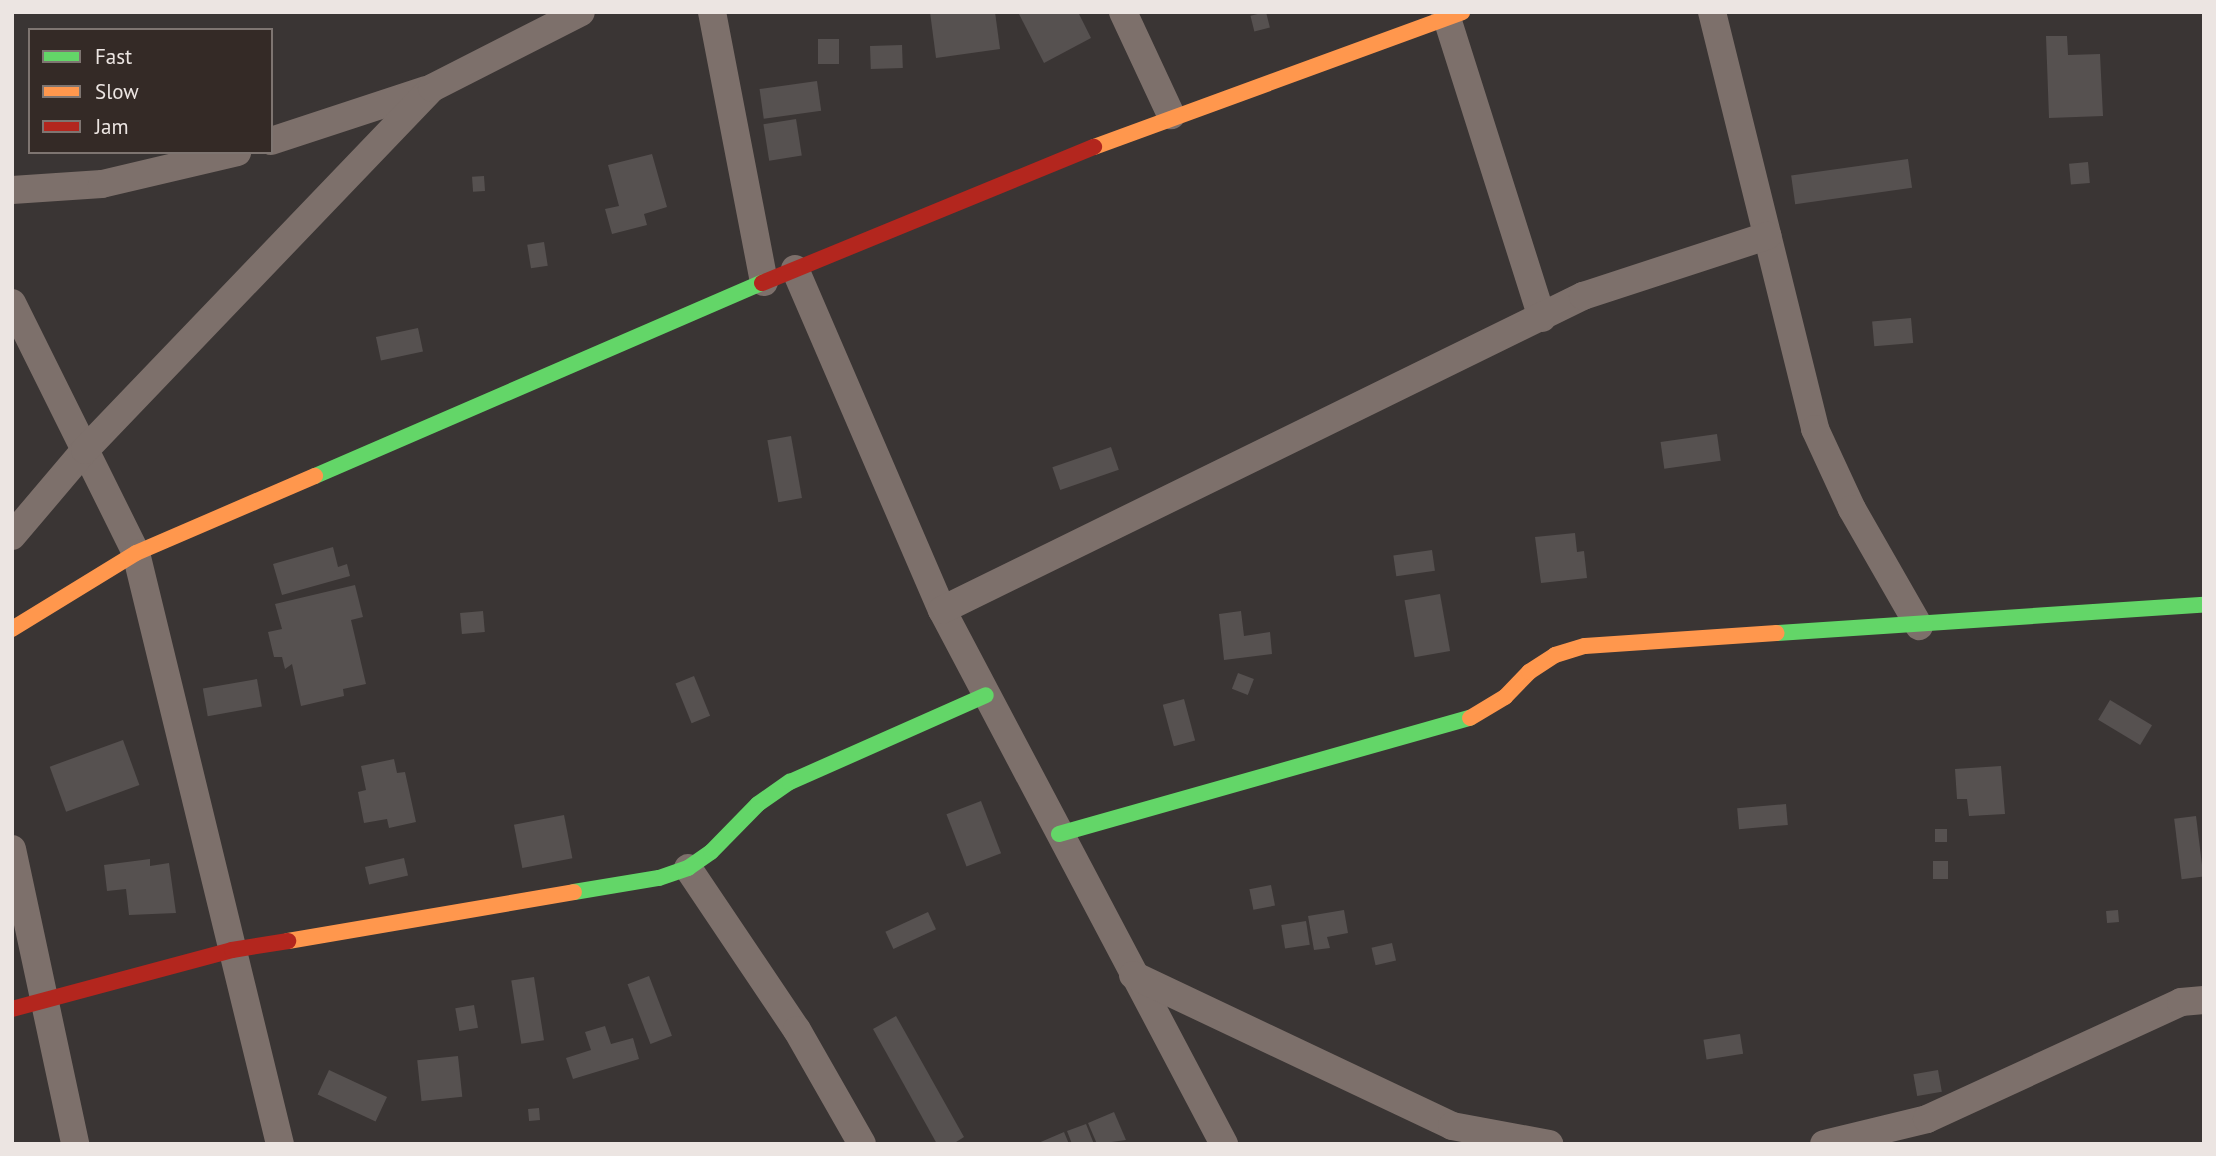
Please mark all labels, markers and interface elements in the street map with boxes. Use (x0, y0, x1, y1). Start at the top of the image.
legend (28, 28, 273, 154)
text: Fast (95, 43, 132, 70)
text: Slow (95, 78, 139, 105)
text: Jam (95, 113, 129, 140)

